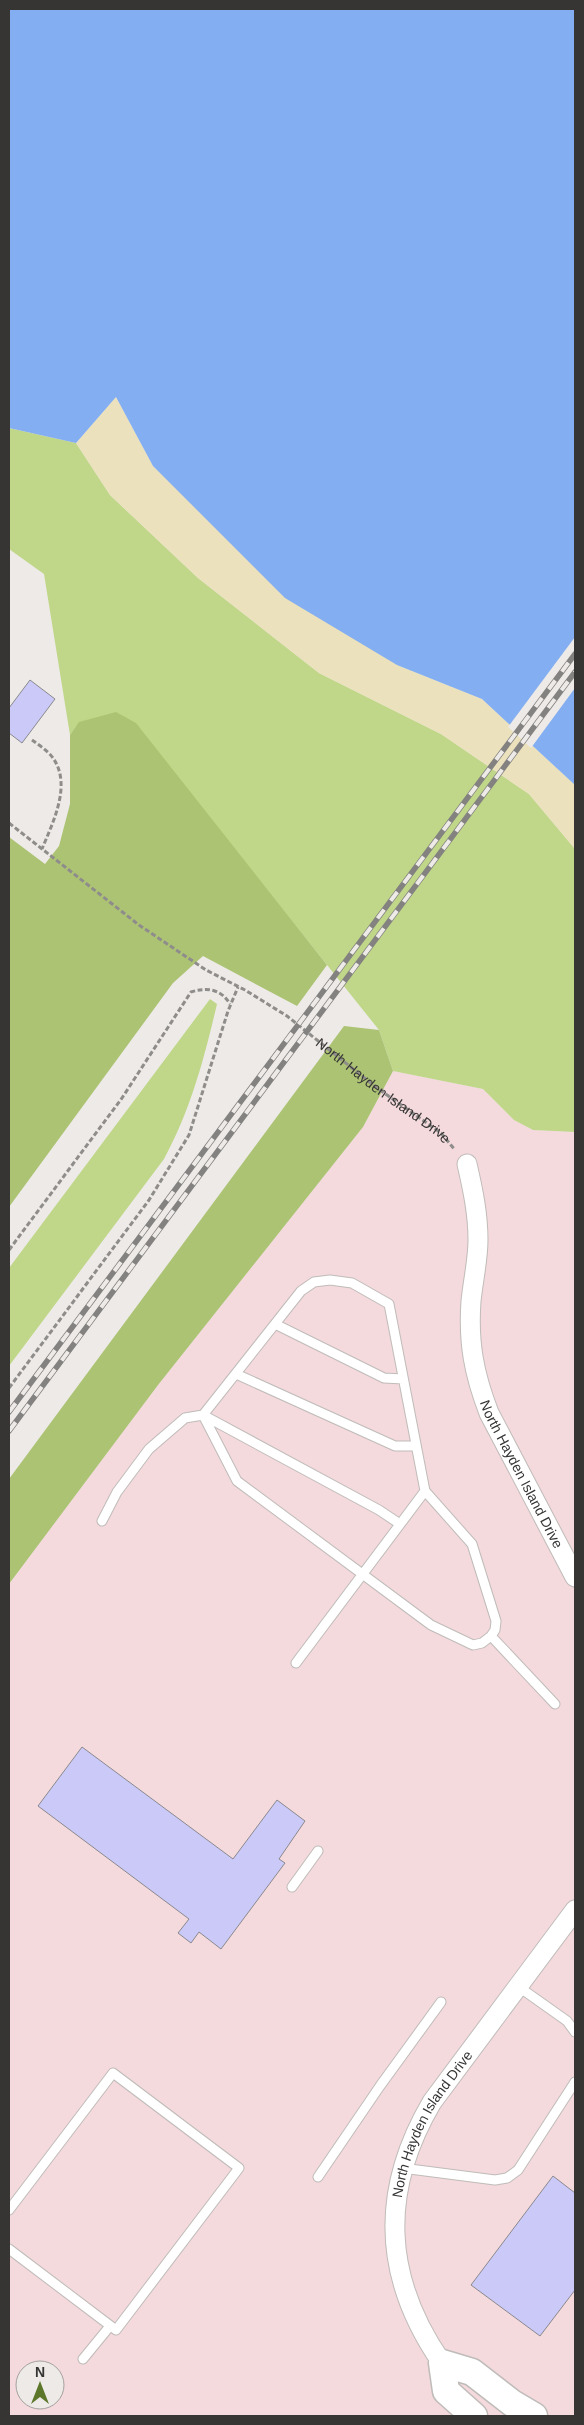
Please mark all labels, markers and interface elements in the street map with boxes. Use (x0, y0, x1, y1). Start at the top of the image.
street label: North Hayden Island Drive (313, 1035, 454, 1146)
street label: North Hayden Island Drive (477, 1398, 566, 1551)
street label: North Hayden Island Drive (389, 2047, 476, 2199)
north arrow (15, 2360, 65, 2410)
text: N (35, 2364, 45, 2380)

